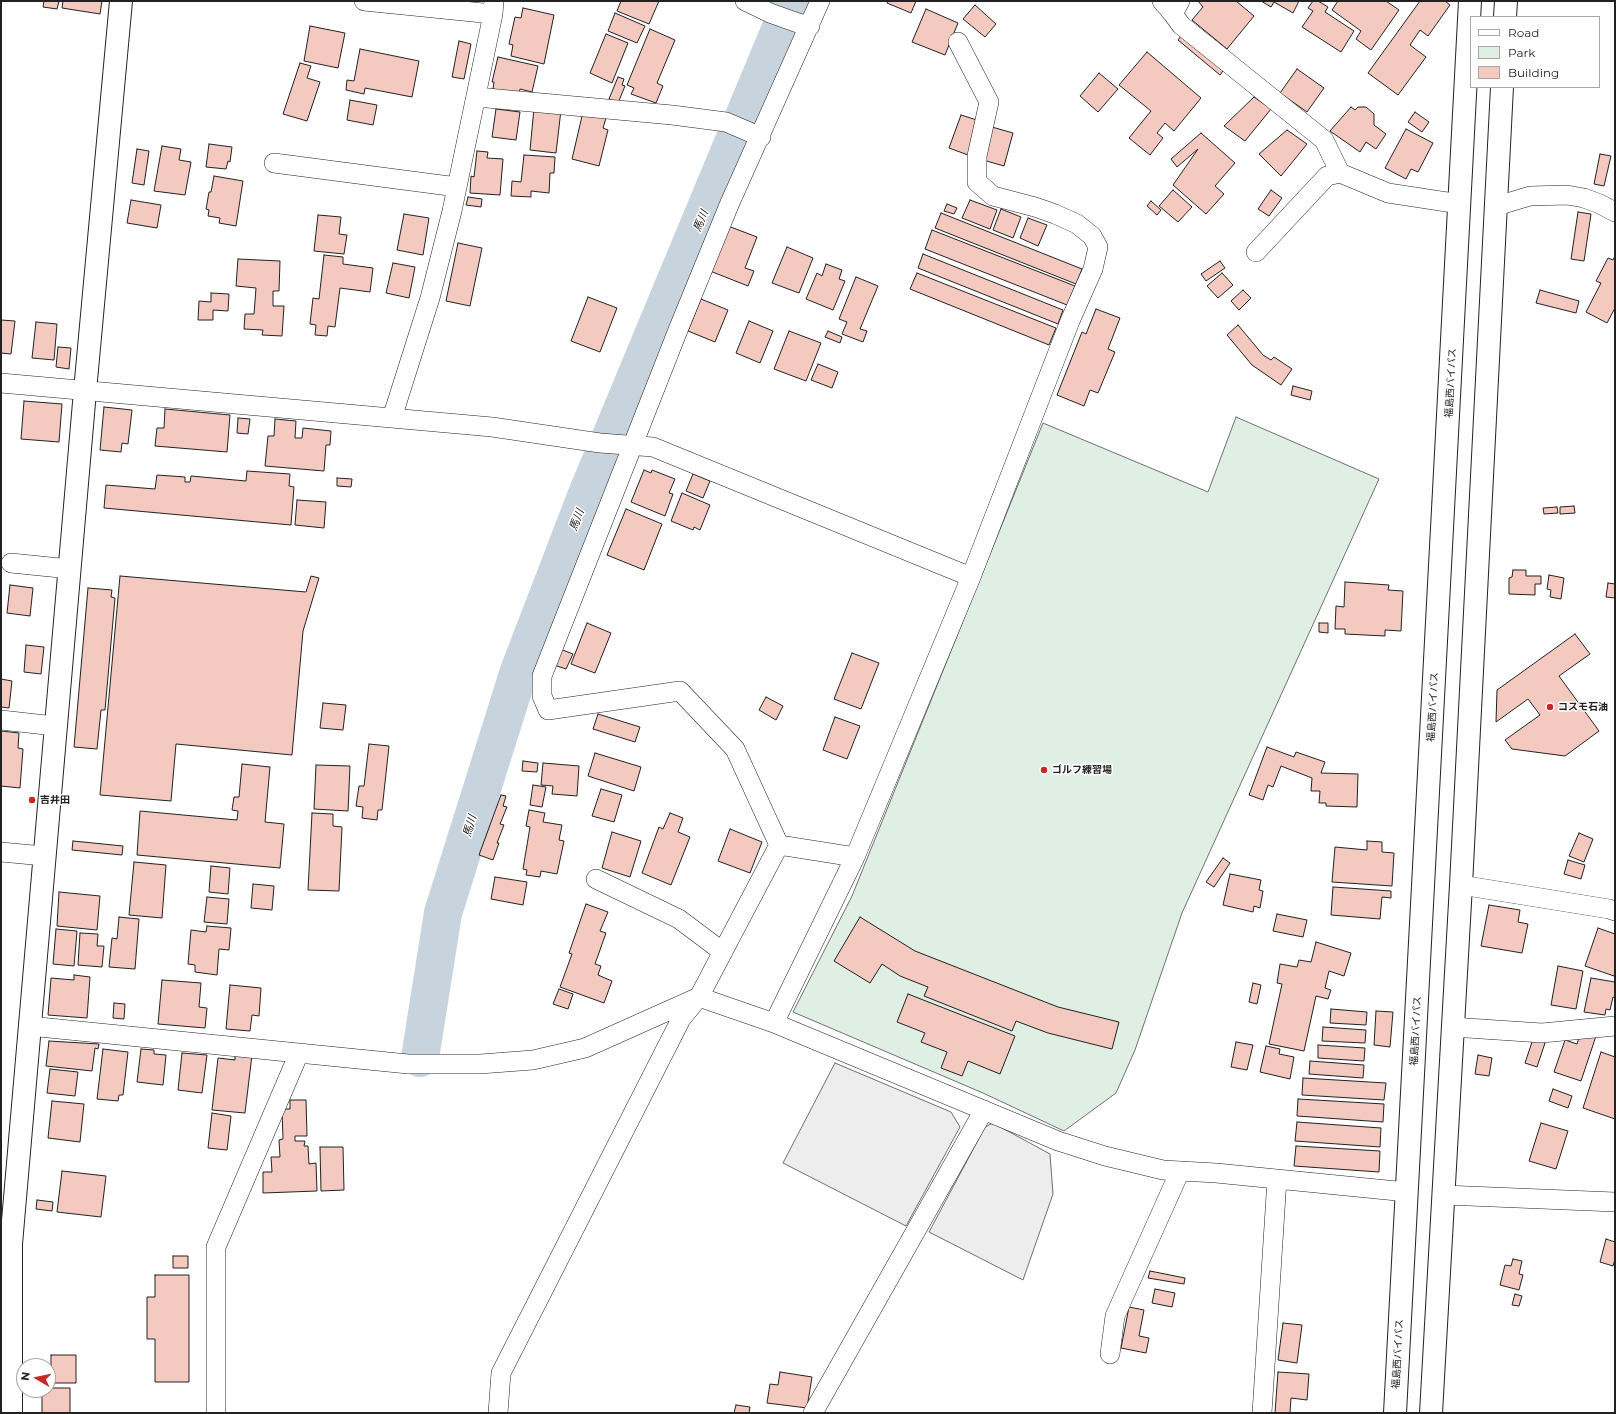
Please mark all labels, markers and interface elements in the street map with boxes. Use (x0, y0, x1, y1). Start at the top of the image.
legend (1470, 16, 1600, 88)
text: Road (1508, 25, 1539, 40)
text: Park (1508, 45, 1535, 60)
text: Building (1508, 65, 1559, 80)
water label: 馬川 (691, 208, 711, 234)
street label: 福島西バイパス (1443, 348, 1459, 418)
water label: 馬川 (567, 507, 587, 533)
street label: 福島西バイパス (1425, 672, 1441, 742)
place label: コスモ石油 (1558, 701, 1608, 713)
marker: コスモ石油 (1545, 702, 1555, 712)
place label: ゴルフ練習場 (1052, 764, 1112, 776)
marker: ゴルフ練習場 (1039, 765, 1049, 775)
place label: 吉井田 (40, 794, 70, 806)
marker: 吉井田 (27, 795, 37, 805)
water label: 馬川 (460, 814, 480, 838)
street label: 福島西バイパス (1408, 996, 1424, 1066)
street label: 福島西バイパス (1390, 1319, 1406, 1389)
north arrow (16, 1358, 56, 1398)
text: N (18, 1371, 33, 1382)

